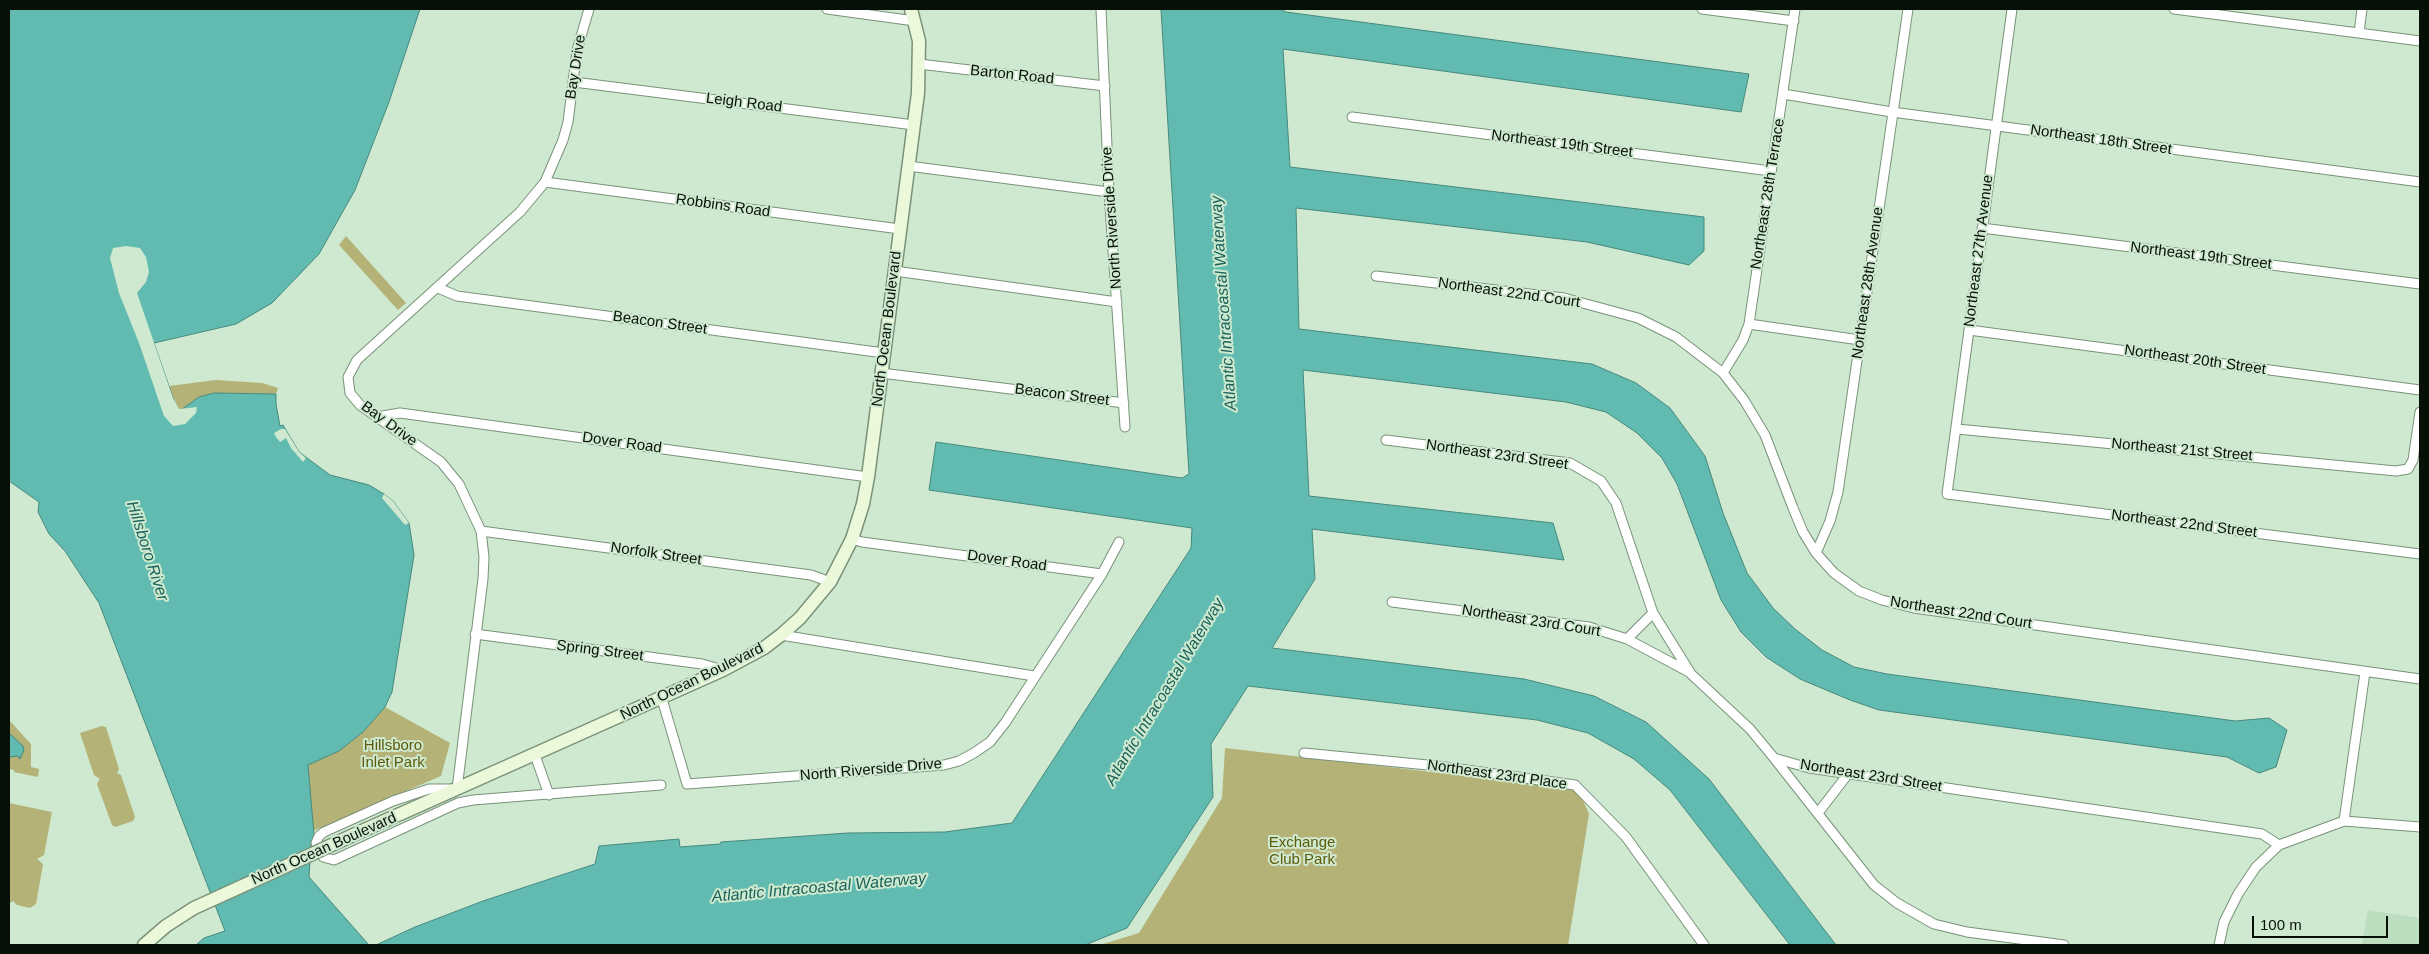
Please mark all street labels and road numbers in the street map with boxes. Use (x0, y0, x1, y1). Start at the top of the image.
street label: Bay Drive (562, 33, 590, 101)
street label: Barton Road (969, 62, 1055, 88)
street label: Leigh Road (705, 89, 783, 117)
street label: Northeast 28th Terrace (1747, 117, 1789, 271)
street label: Northeast 18th Street (2029, 121, 2173, 159)
street label: Northeast 19th Street (1490, 126, 1634, 162)
street label: North Riverside Drive (1098, 146, 1126, 290)
street label: Northeast 27th Avenue (1961, 174, 1997, 328)
street label: Robbins Road (675, 190, 771, 222)
street label: Northeast 28th Avenue (1848, 206, 1888, 360)
street label: Northeast 19th Street (2129, 238, 2273, 274)
street label: North Ocean Boulevard (869, 250, 905, 408)
street label: Northeast 22nd Court (1437, 274, 1581, 312)
street label: Beacon Street (612, 307, 708, 339)
street label: Northeast 20th Street (2123, 341, 2267, 379)
street label: Beacon Street (1014, 380, 1110, 410)
street label: Bay Drive (357, 398, 421, 450)
street label: Dover Road (581, 429, 663, 457)
street label: Northeast 21st Street (2111, 435, 2253, 465)
street label: Northeast 23rd Street (1425, 436, 1569, 474)
street label: Northeast 22nd Street (2110, 506, 2258, 542)
street label: Norfolk Street (609, 539, 703, 569)
street label: Dover Road (966, 547, 1048, 575)
street label: Northeast 22nd Court (1889, 593, 2033, 633)
street label: Northeast 23rd Court (1460, 601, 1602, 641)
street label: Spring Street (555, 637, 645, 665)
street label: North Ocean Boulevard (618, 640, 766, 724)
street label: North Riverside Drive (799, 755, 943, 785)
street label: Northeast 23rd Place (1426, 756, 1568, 794)
street label: Northeast 23rd Street (1799, 756, 1943, 796)
street label: North Ocean Boulevard (249, 809, 399, 889)

